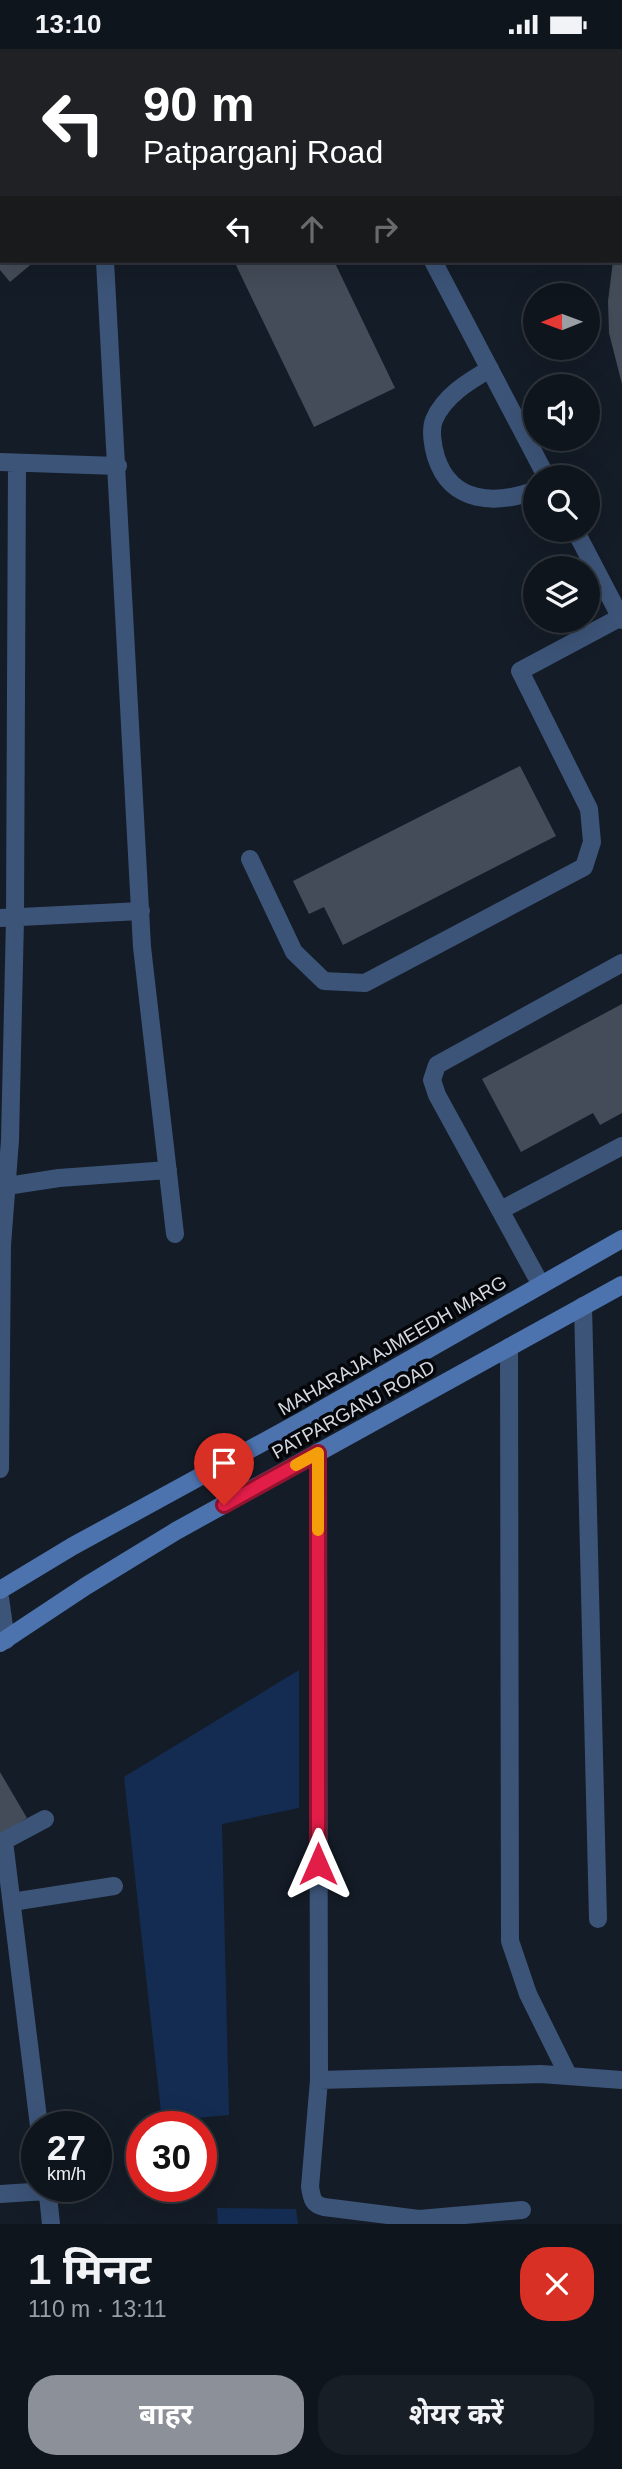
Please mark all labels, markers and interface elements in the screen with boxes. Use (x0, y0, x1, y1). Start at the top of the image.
text: 13:10 (35, 9, 102, 39)
icon: left (28, 77, 119, 168)
text: 90 m (143, 77, 255, 131)
text: Patparganj Road (143, 134, 383, 170)
icon: left (220, 210, 258, 248)
icon: ahead (293, 210, 331, 248)
icon: right (366, 210, 404, 248)
north arrow (523, 283, 600, 361)
map controls (523, 283, 600, 633)
button: sound (523, 374, 600, 451)
button: search (523, 465, 600, 542)
button: layers (523, 556, 600, 633)
street label: MAHARAJA AJMEEDH MARG (275, 1271, 510, 1419)
street label: PATPARGANJ ROAD (268, 1356, 438, 1463)
pin (194, 1433, 254, 1505)
icon: arrive (205, 1444, 243, 1482)
position arrow (281, 1827, 355, 1901)
speed limit sign: 30 (126, 2111, 217, 2202)
text: 27 (47, 2128, 86, 2167)
text: km/h (47, 2164, 86, 2184)
text: 1 मिनट (28, 2246, 151, 2293)
button: close (520, 2247, 594, 2321)
text: 110 m · 13:11 (28, 2296, 167, 2322)
button: बाहर (28, 2375, 304, 2455)
button: शेयर करें (318, 2375, 594, 2455)

